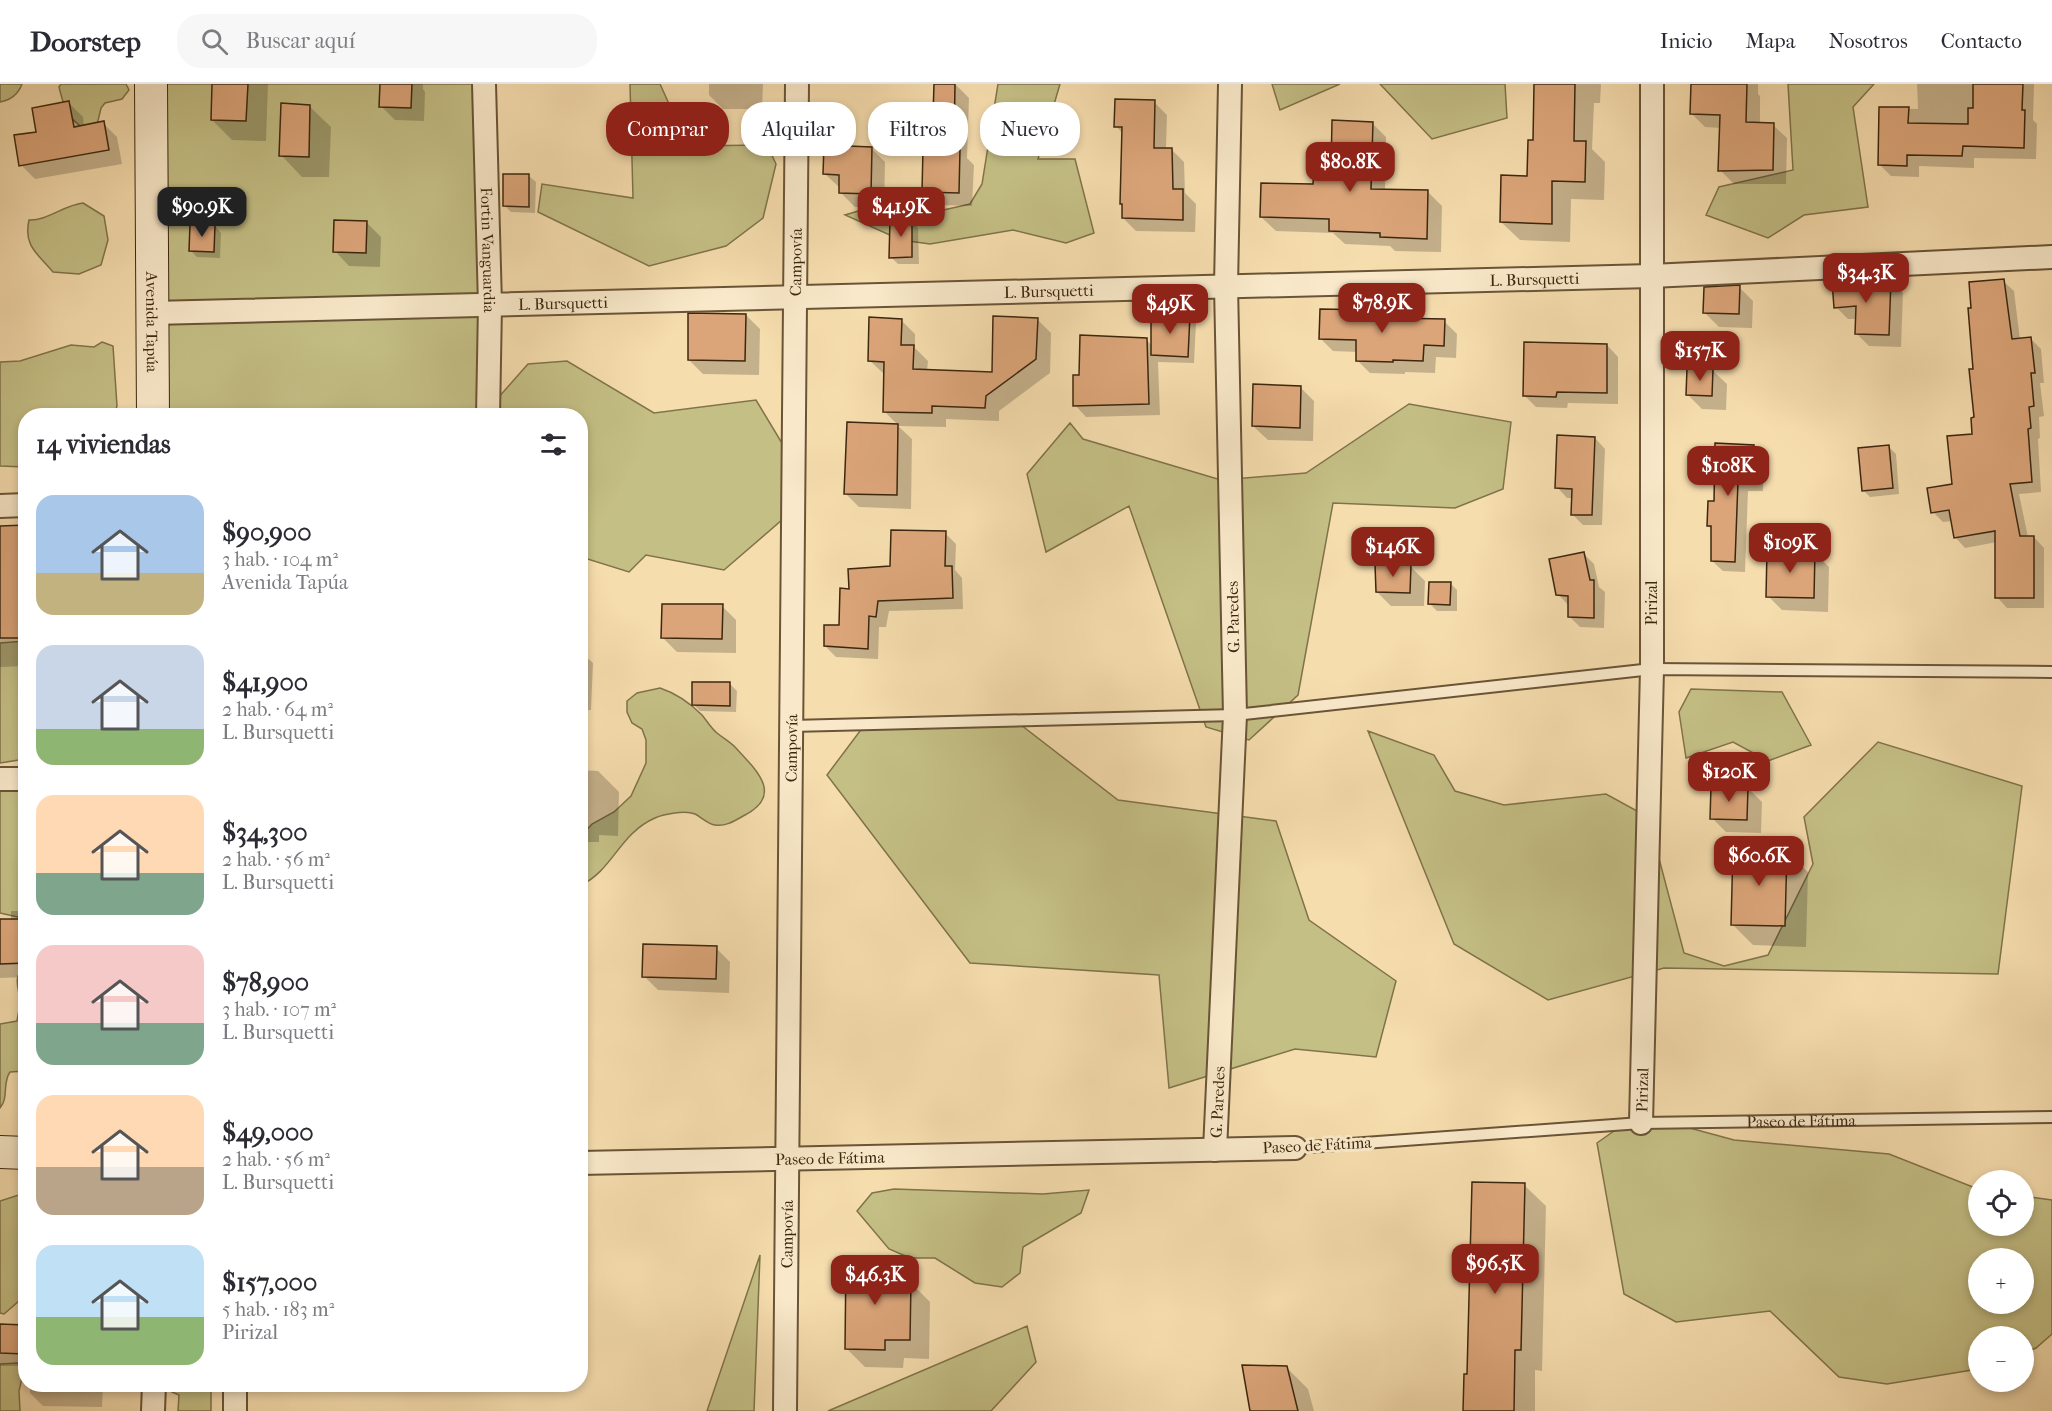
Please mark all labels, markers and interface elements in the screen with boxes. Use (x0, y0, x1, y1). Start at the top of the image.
search box (177, 14, 597, 68)
text: Doorstep (30, 25, 141, 58)
icon: search (198, 25, 231, 58)
text: Buscar aquí (246, 28, 355, 54)
text: Inicio (1660, 29, 1712, 53)
text: Mapa (1745, 29, 1795, 53)
text: Nosotros (1828, 29, 1908, 53)
text: Contacto (1941, 29, 2022, 53)
chip: Comprar (606, 102, 729, 156)
chip: Alquilar (741, 102, 856, 156)
chip: Filtros (868, 102, 968, 156)
chip: Nuevo (980, 102, 1080, 156)
pin: $80.8K (1301, 142, 1399, 193)
text: $80.8K (1320, 150, 1380, 173)
pin: $90.9K (153, 187, 251, 238)
street label: Fortin Vanguardia (477, 187, 500, 313)
pin: $41.9K (852, 187, 950, 238)
text: $90.9K (171, 195, 233, 218)
text: $41.9K (872, 195, 930, 218)
street label: Campovía (786, 227, 805, 296)
pin: $34.3K (1817, 253, 1915, 304)
text: $34.3K (1837, 261, 1895, 284)
street label: L. Bursquetti (1489, 268, 1580, 289)
street label: Avenida Tapúa (143, 270, 162, 373)
street label: L. Bursquetti (1004, 280, 1094, 301)
pin: $78.9K (1333, 283, 1431, 334)
pin: $49K (1134, 284, 1206, 335)
text: $78.9K (1352, 291, 1412, 314)
street label: L. Bursquetti (518, 292, 608, 313)
text: $49K (1146, 292, 1194, 315)
pin: $157K (1658, 331, 1742, 382)
text: $157K (1675, 339, 1725, 362)
icon: filters (537, 428, 570, 461)
text: 14 viviendas (36, 429, 171, 460)
pin: $108K (1686, 446, 1770, 497)
text: $108K (1701, 454, 1755, 477)
text: $90,900 (222, 517, 312, 548)
icon: home (84, 519, 156, 591)
pin: $109K (1748, 523, 1832, 574)
pin: $146K (1351, 527, 1435, 578)
text: $109K (1763, 531, 1817, 554)
text: $146K (1365, 535, 1421, 558)
text: 3 hab. · 104 m² (222, 548, 338, 571)
text: Avenida Tapúa (222, 571, 348, 594)
street label: Pirizal (1642, 580, 1661, 625)
street label: G. Paredes (1223, 581, 1243, 653)
text: $41,900 (222, 667, 308, 698)
icon: home (84, 669, 156, 741)
text: 2 hab. · 64 m² (222, 698, 333, 721)
street label: Campovía (781, 713, 801, 782)
text: L. Bursquetti (222, 721, 334, 744)
pin: $120K (1687, 752, 1771, 803)
text: $120K (1702, 760, 1756, 783)
text: $34,300 (222, 817, 308, 848)
icon: home (84, 819, 156, 891)
pin: $60.6K (1710, 836, 1808, 887)
text: $60.6K (1728, 844, 1790, 867)
text: 2 hab. · 56 m² (222, 848, 330, 871)
text: L. Bursquetti (222, 871, 334, 894)
text: $78,900 (222, 967, 309, 998)
icon: home (84, 969, 156, 1041)
text: 3 hab. · 107 m² (222, 998, 336, 1021)
text: L. Bursquetti (222, 1021, 334, 1044)
street label: G. Paredes (1206, 1066, 1228, 1138)
street label: Pirizal (1632, 1067, 1652, 1113)
street label: Paseo de Fátima (1746, 1110, 1857, 1131)
text: $49,000 (222, 1117, 314, 1148)
icon: home (84, 1119, 156, 1191)
street label: Paseo de Fátima (1262, 1133, 1373, 1157)
street label: Paseo de Fátima (775, 1147, 885, 1168)
text: 2 hab. · 56 m² (222, 1148, 330, 1171)
map controls (1968, 1170, 2034, 1392)
button: locate (1968, 1170, 2034, 1236)
text: L. Bursquetti (222, 1171, 334, 1194)
street label: Campovía (777, 1199, 796, 1268)
pin: $96.5K (1446, 1244, 1544, 1295)
button: + (1968, 1248, 2034, 1314)
text: $96.5K (1466, 1252, 1524, 1275)
pin: $46.3K (826, 1255, 924, 1306)
text: $46.3K (845, 1263, 905, 1286)
text: $157,000 (222, 1267, 317, 1298)
icon: home (84, 1269, 156, 1341)
text: 5 hab. · 183 m² (222, 1298, 334, 1321)
text: Pirizal (222, 1321, 278, 1344)
button: − (1968, 1326, 2034, 1392)

